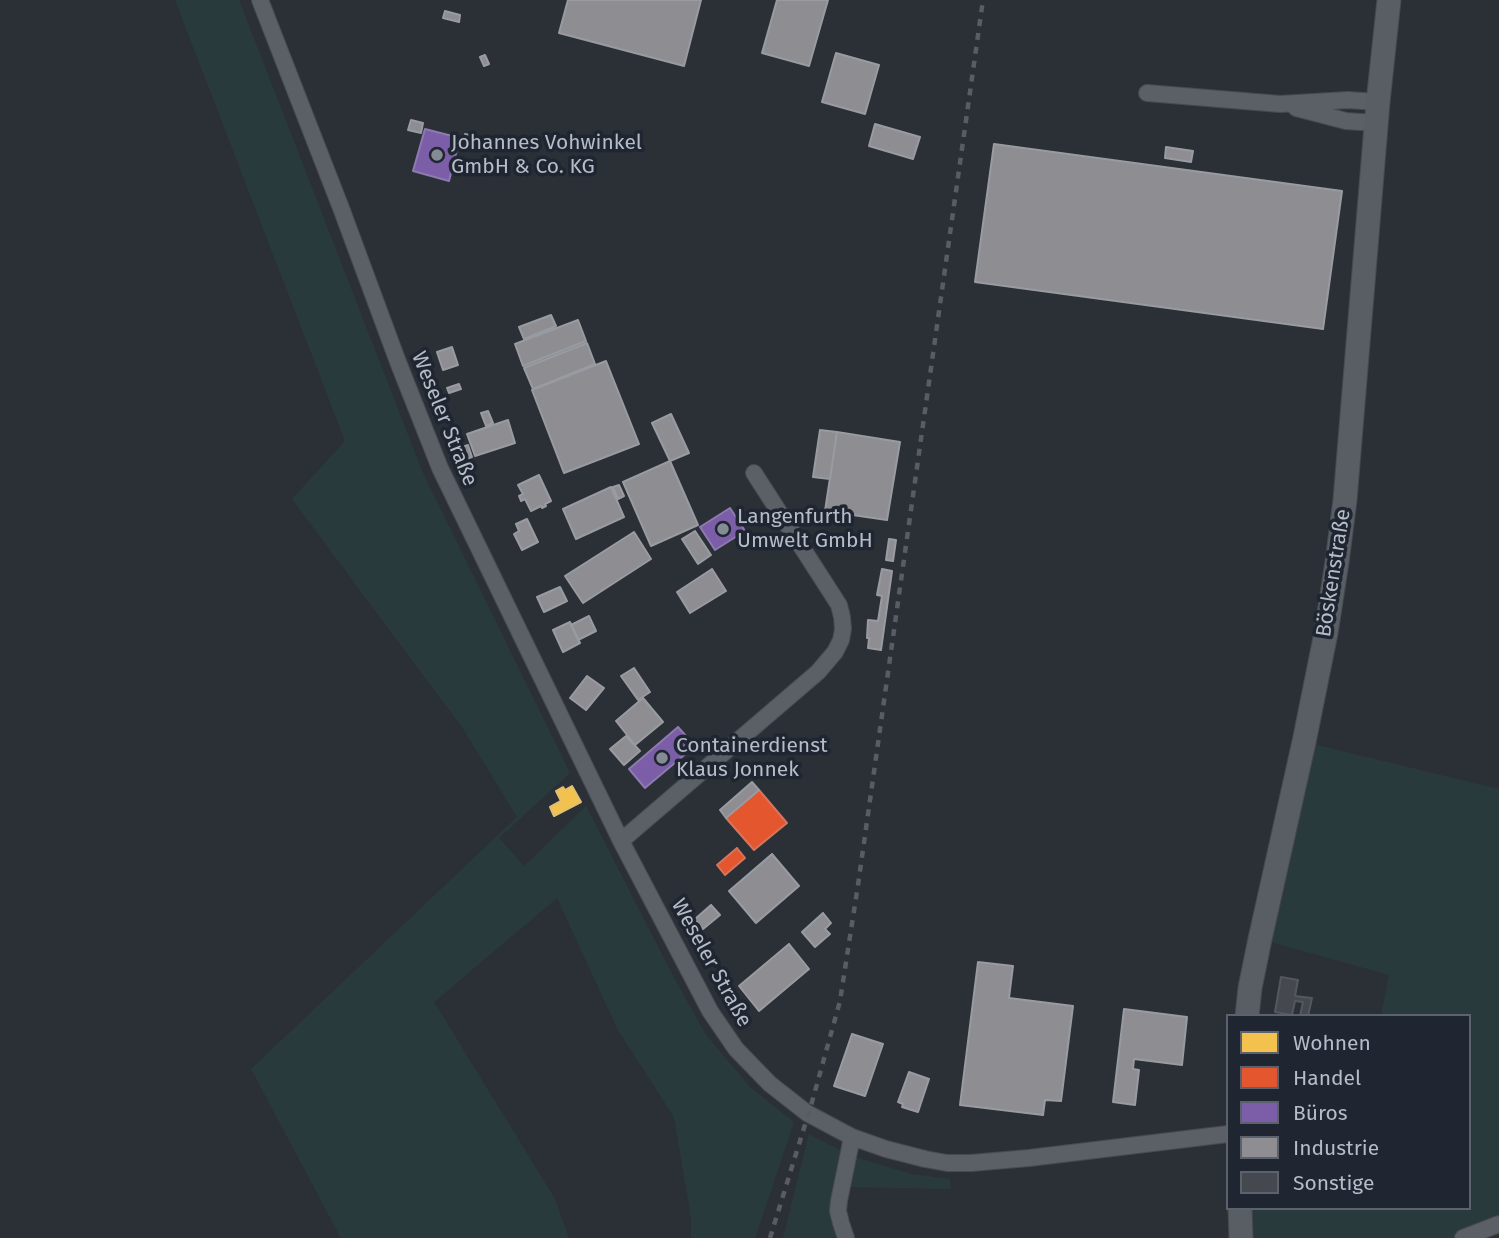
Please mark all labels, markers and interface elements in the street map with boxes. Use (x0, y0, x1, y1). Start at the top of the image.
place label: Johannes Vohwinkel GmbH & Co. KG (451, 130, 642, 180)
marker: Johannes Vohwinkel GmbH & Co. KG (429, 147, 445, 163)
street label: Weseler Straße (406, 348, 482, 490)
place label: Langenfurth Umwelt GmbH (737, 504, 873, 554)
street label: Böskenstraße (1311, 507, 1357, 639)
marker: Langenfurth Umwelt GmbH (715, 521, 731, 537)
place label: Containerdienst Klaus Jonnek (676, 733, 828, 783)
marker: Containerdienst Klaus Jonnek (654, 750, 670, 766)
street label: Weseler Straße (665, 894, 757, 1032)
legend (1226, 1014, 1471, 1210)
text: Wohnen (1293, 1030, 1371, 1056)
text: Handel (1293, 1065, 1361, 1091)
text: Büros (1293, 1100, 1348, 1126)
text: Industrie (1293, 1135, 1379, 1161)
text: Sonstige (1293, 1170, 1374, 1196)

